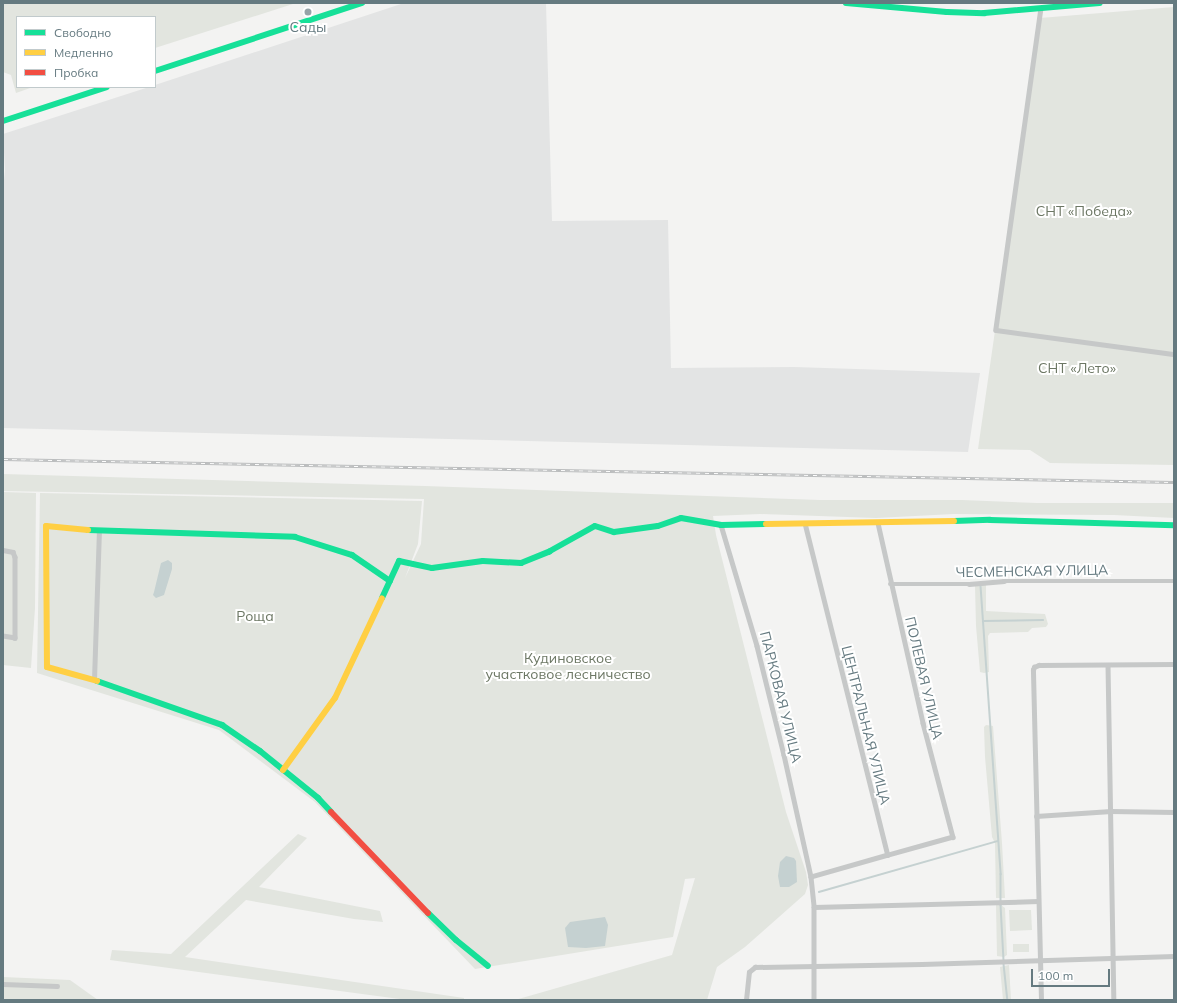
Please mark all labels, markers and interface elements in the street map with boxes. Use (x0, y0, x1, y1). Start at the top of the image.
marker: Сады (303, 7, 313, 17)
legend (16, 16, 156, 88)
place label: Сады (290, 19, 326, 35)
text: Свободно (54, 25, 111, 40)
text: Медленно (54, 45, 113, 60)
text: Пробка (54, 65, 98, 80)
park label: СНТ «Победа» (1036, 203, 1132, 219)
park label: СНТ «Лето» (1038, 360, 1116, 376)
street label: ЧЕСМЕНСКАЯ УЛИЦА (956, 561, 1108, 581)
park label: Роща (236, 608, 274, 624)
street label: ПОЛЕВАЯ УЛИЦА (902, 615, 946, 741)
street label: ПАРКОВАЯ УЛИЦА (757, 629, 805, 765)
street label: ЦЕНТРАЛЬНАЯ УЛИЦА (838, 644, 894, 806)
park label: Кудиновское участковое лесничество (485, 650, 651, 682)
scale bar (1033, 961, 1112, 987)
text: 100 m (1038, 968, 1073, 983)

